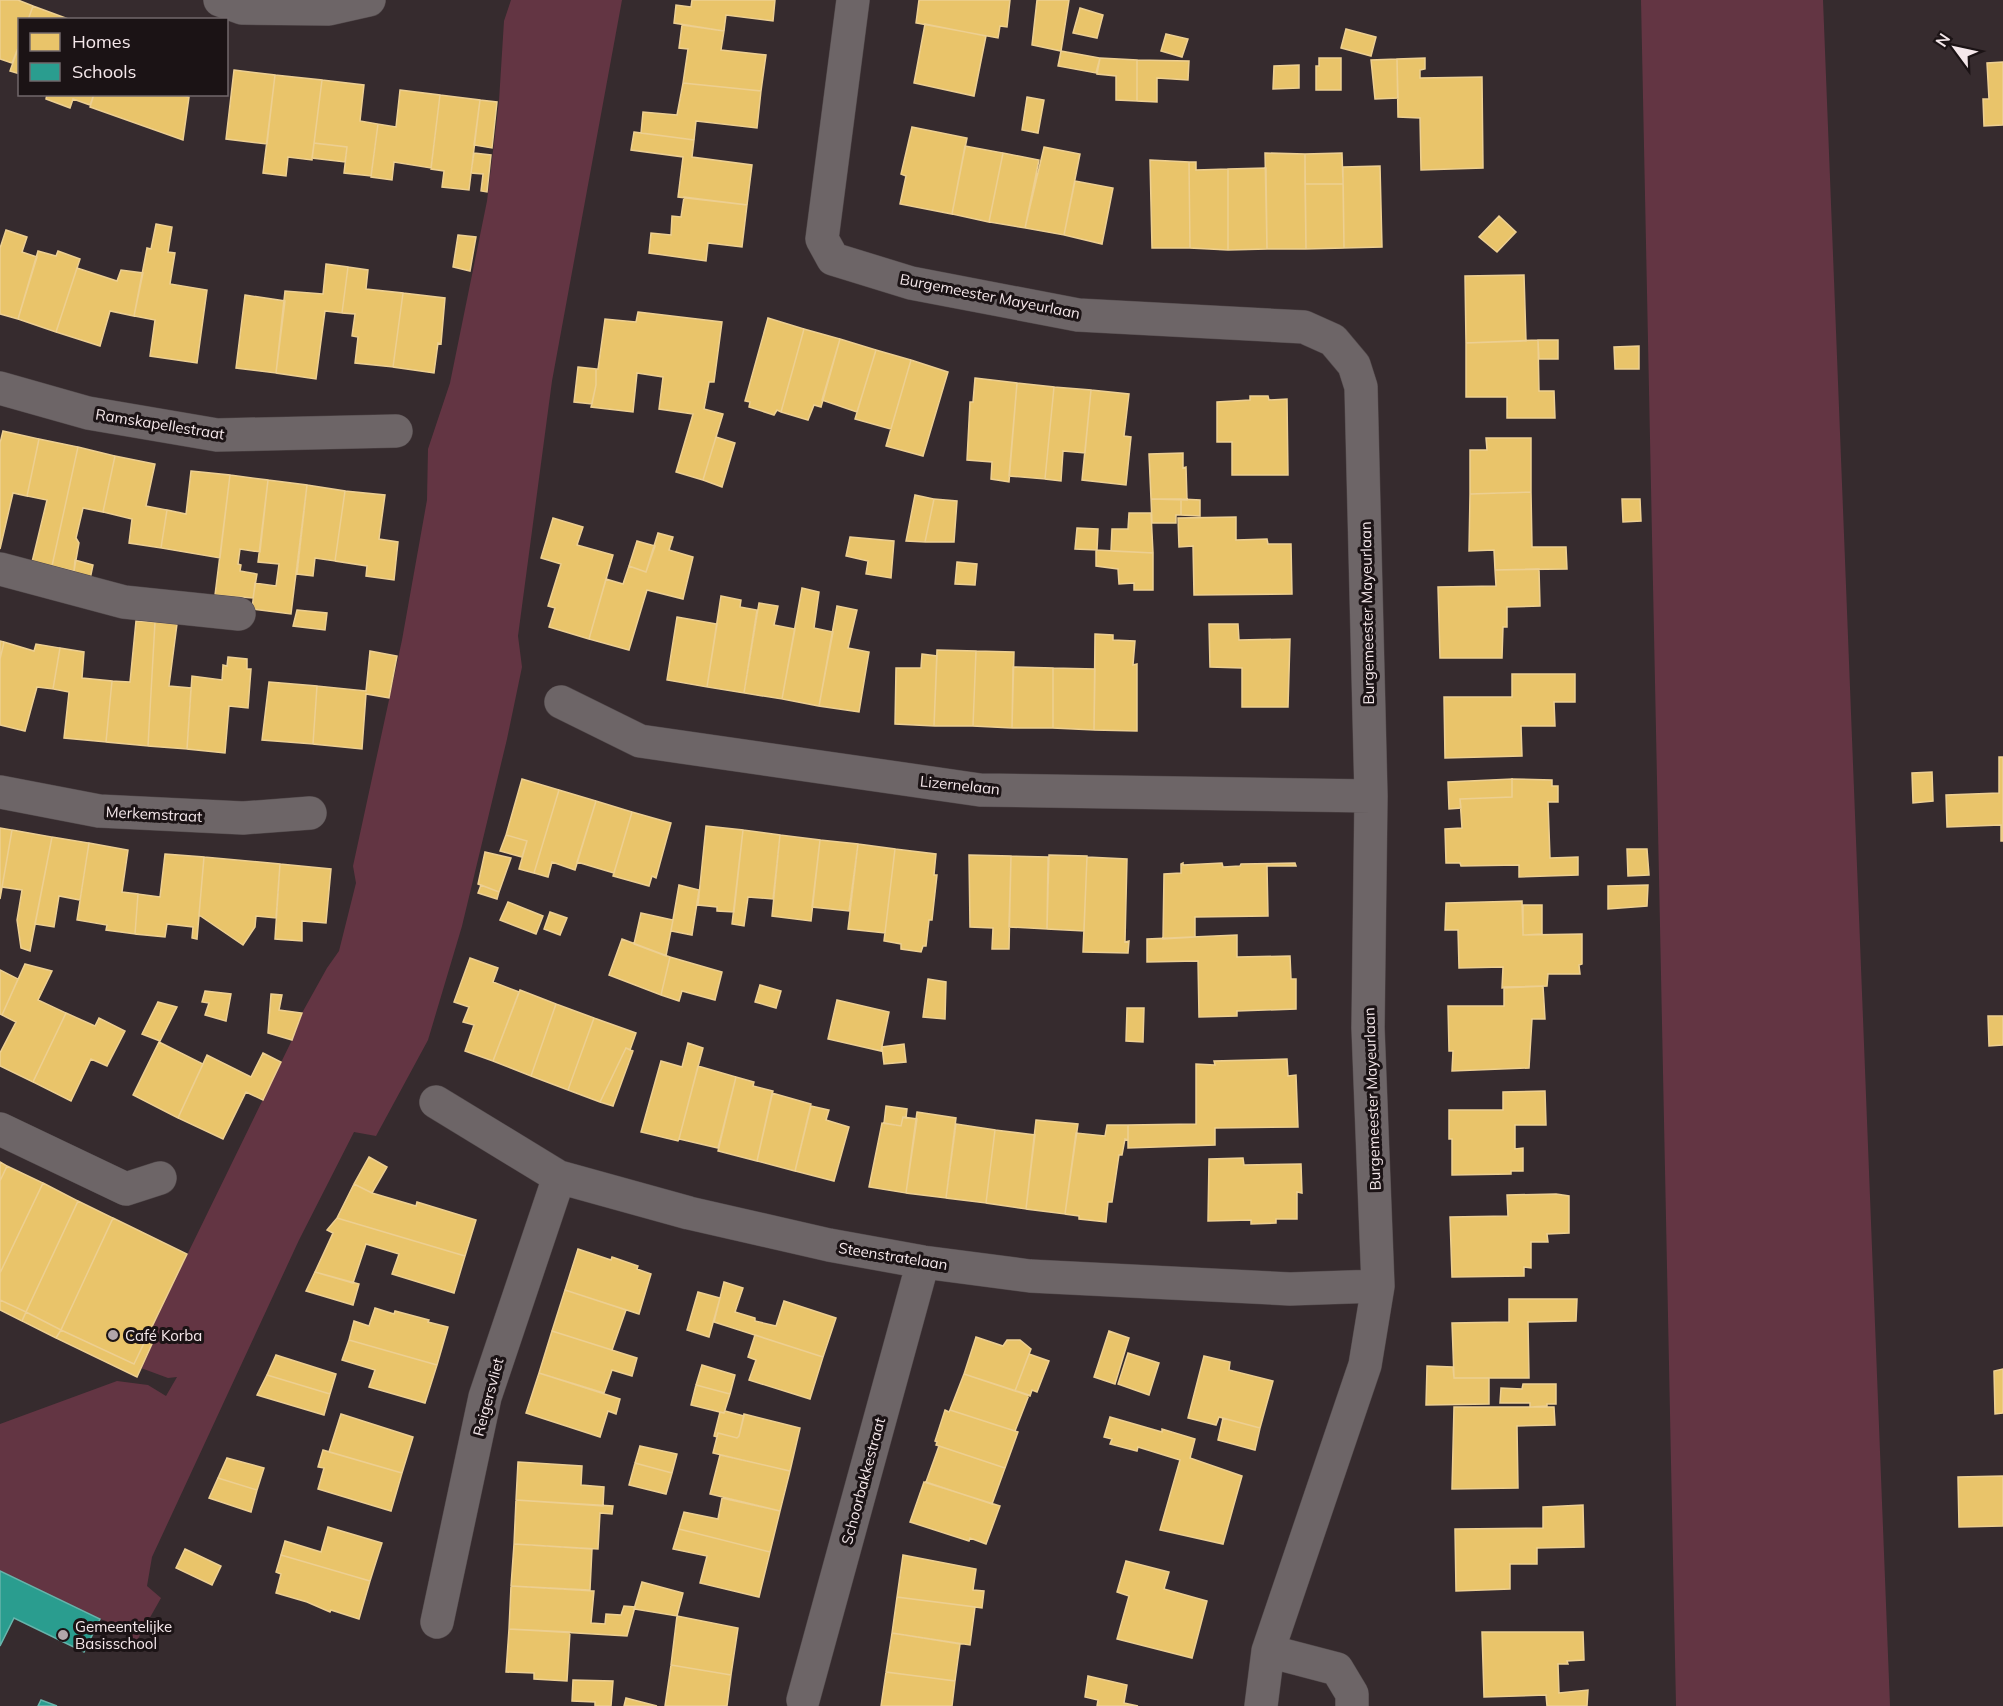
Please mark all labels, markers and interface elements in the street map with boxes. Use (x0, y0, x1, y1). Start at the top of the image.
legend (18, 18, 228, 96)
north arrow (1925, 18, 1985, 78)
text: N (1931, 29, 1954, 50)
text: Homes (72, 30, 131, 53)
text: Schools (72, 60, 137, 83)
street label: Burgemeester Mayeurlaan (898, 269, 1082, 323)
street label: Ramskapellestraat (94, 404, 226, 444)
street label: Burgemeester Mayeurlaan (1356, 521, 1378, 705)
street label: Lizernelaan (919, 771, 1001, 799)
street label: Merkemstraat (105, 802, 203, 826)
street label: Burgemeester Mayeurlaan (1359, 1007, 1385, 1191)
street label: Steenstratelaan (837, 1238, 949, 1274)
place label: Café Korba (125, 1326, 202, 1345)
marker: Café Korba (106, 1328, 120, 1342)
street label: Reigersvliet (468, 1356, 508, 1438)
street label: Schoorbakkestraat (837, 1415, 889, 1547)
place label: Gemeentelijke Basisschool (75, 1617, 172, 1653)
marker: Gemeentelijke Basisschool (56, 1628, 70, 1642)

